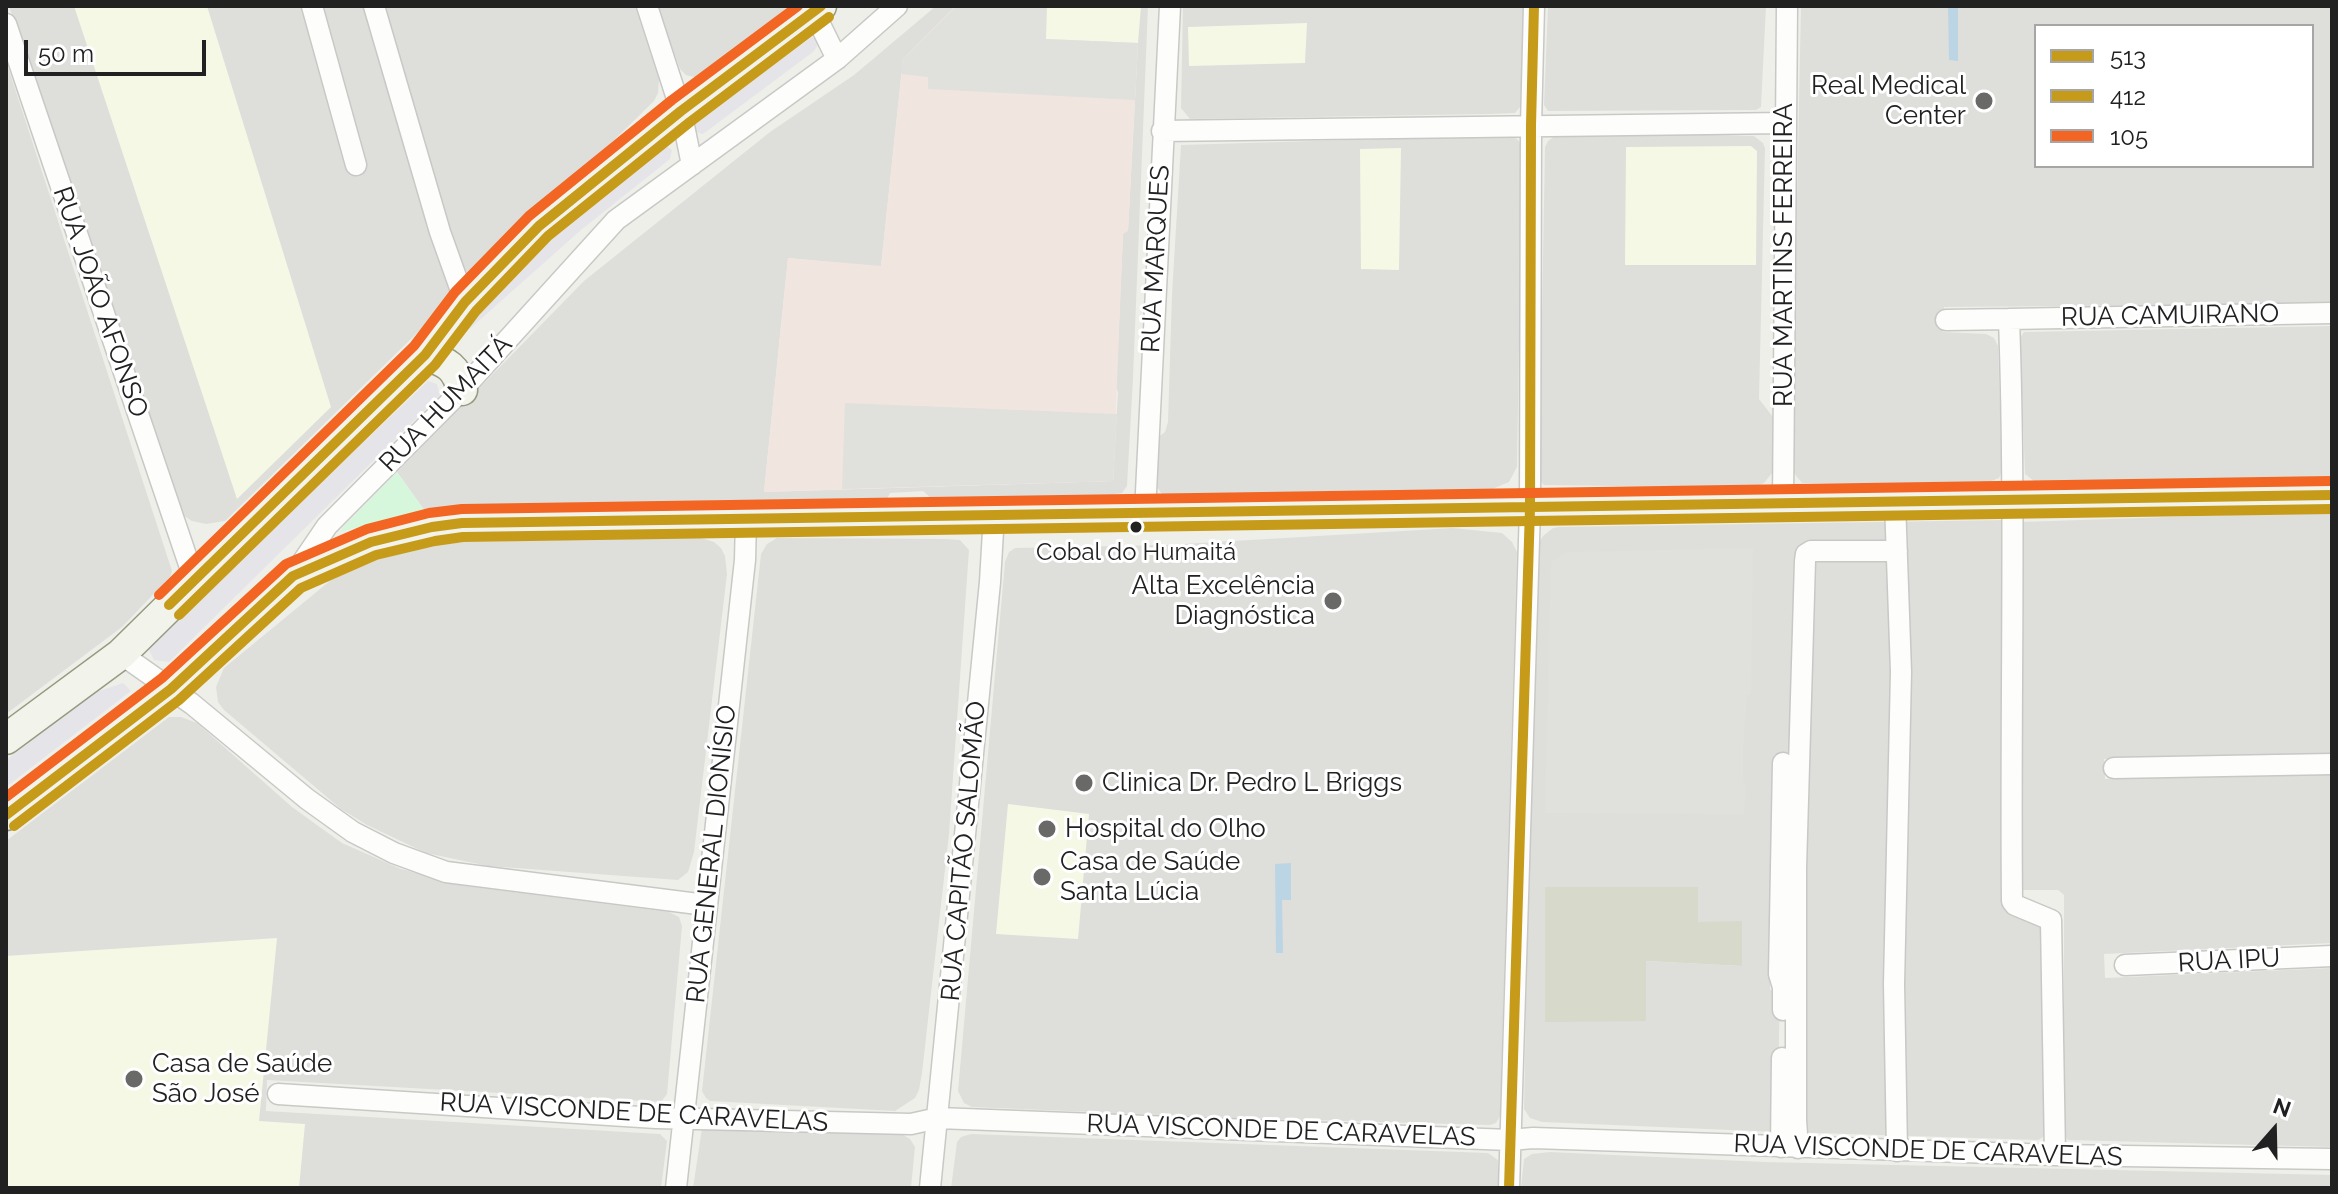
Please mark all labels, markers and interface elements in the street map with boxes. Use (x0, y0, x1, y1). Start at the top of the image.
scale bar (28, 24, 210, 74)
legend (2034, 24, 2314, 168)
text: 50 m (38, 39, 94, 68)
text: 513 (2110, 42, 2146, 71)
place label: Real Medical Center (1811, 70, 1966, 132)
text: 412 (2110, 82, 2146, 111)
marker: Real Medical Center (1973, 90, 1995, 112)
street label: RUA MARTINS FERREIRA (1768, 103, 1800, 407)
text: 105 (2110, 122, 2148, 151)
street label: RUA MARQUES (1136, 164, 1176, 354)
street label: RUA JOÃO AFONSO (46, 183, 154, 421)
street label: RUA CAMUIRANO (2061, 298, 2279, 334)
street label: RUA HUMAITÁ (373, 329, 519, 479)
marker: Cobal do Humaitá (1128, 519, 1144, 535)
place label: Cobal do Humaitá (1036, 539, 1236, 567)
place label: Alta Excelência Diagnóstica (1132, 570, 1315, 632)
marker: Alta Excelência Diagnóstica (1322, 590, 1344, 612)
street label: RUA CAPITÃO SALOMÃO (935, 700, 993, 1002)
street label: RUA GENERAL DIONÍSIO (681, 703, 743, 1005)
place label: Clinica Dr. Pedro L Briggs (1102, 767, 1402, 799)
marker: Clinica Dr. Pedro L Briggs (1073, 772, 1095, 794)
place label: Hospital do Olho (1065, 813, 1266, 845)
marker: Hospital do Olho (1036, 818, 1058, 840)
place label: Casa de Saúde Santa Lúcia (1060, 846, 1240, 908)
marker: Casa de Saúde Santa Lúcia (1031, 866, 1053, 888)
street label: RUA IPU (2177, 943, 2281, 979)
place label: Casa de Saúde São José (152, 1048, 332, 1110)
marker: Casa de Saúde São José (123, 1068, 145, 1090)
street label: RUA VISCONDE DE CARAVELAS (439, 1087, 829, 1139)
north arrow (2234, 1090, 2314, 1170)
text: N (2270, 1092, 2295, 1123)
street label: RUA VISCONDE DE CARAVELAS (1086, 1109, 1476, 1153)
street label: RUA VISCONDE DE CARAVELAS (1733, 1129, 2123, 1173)

